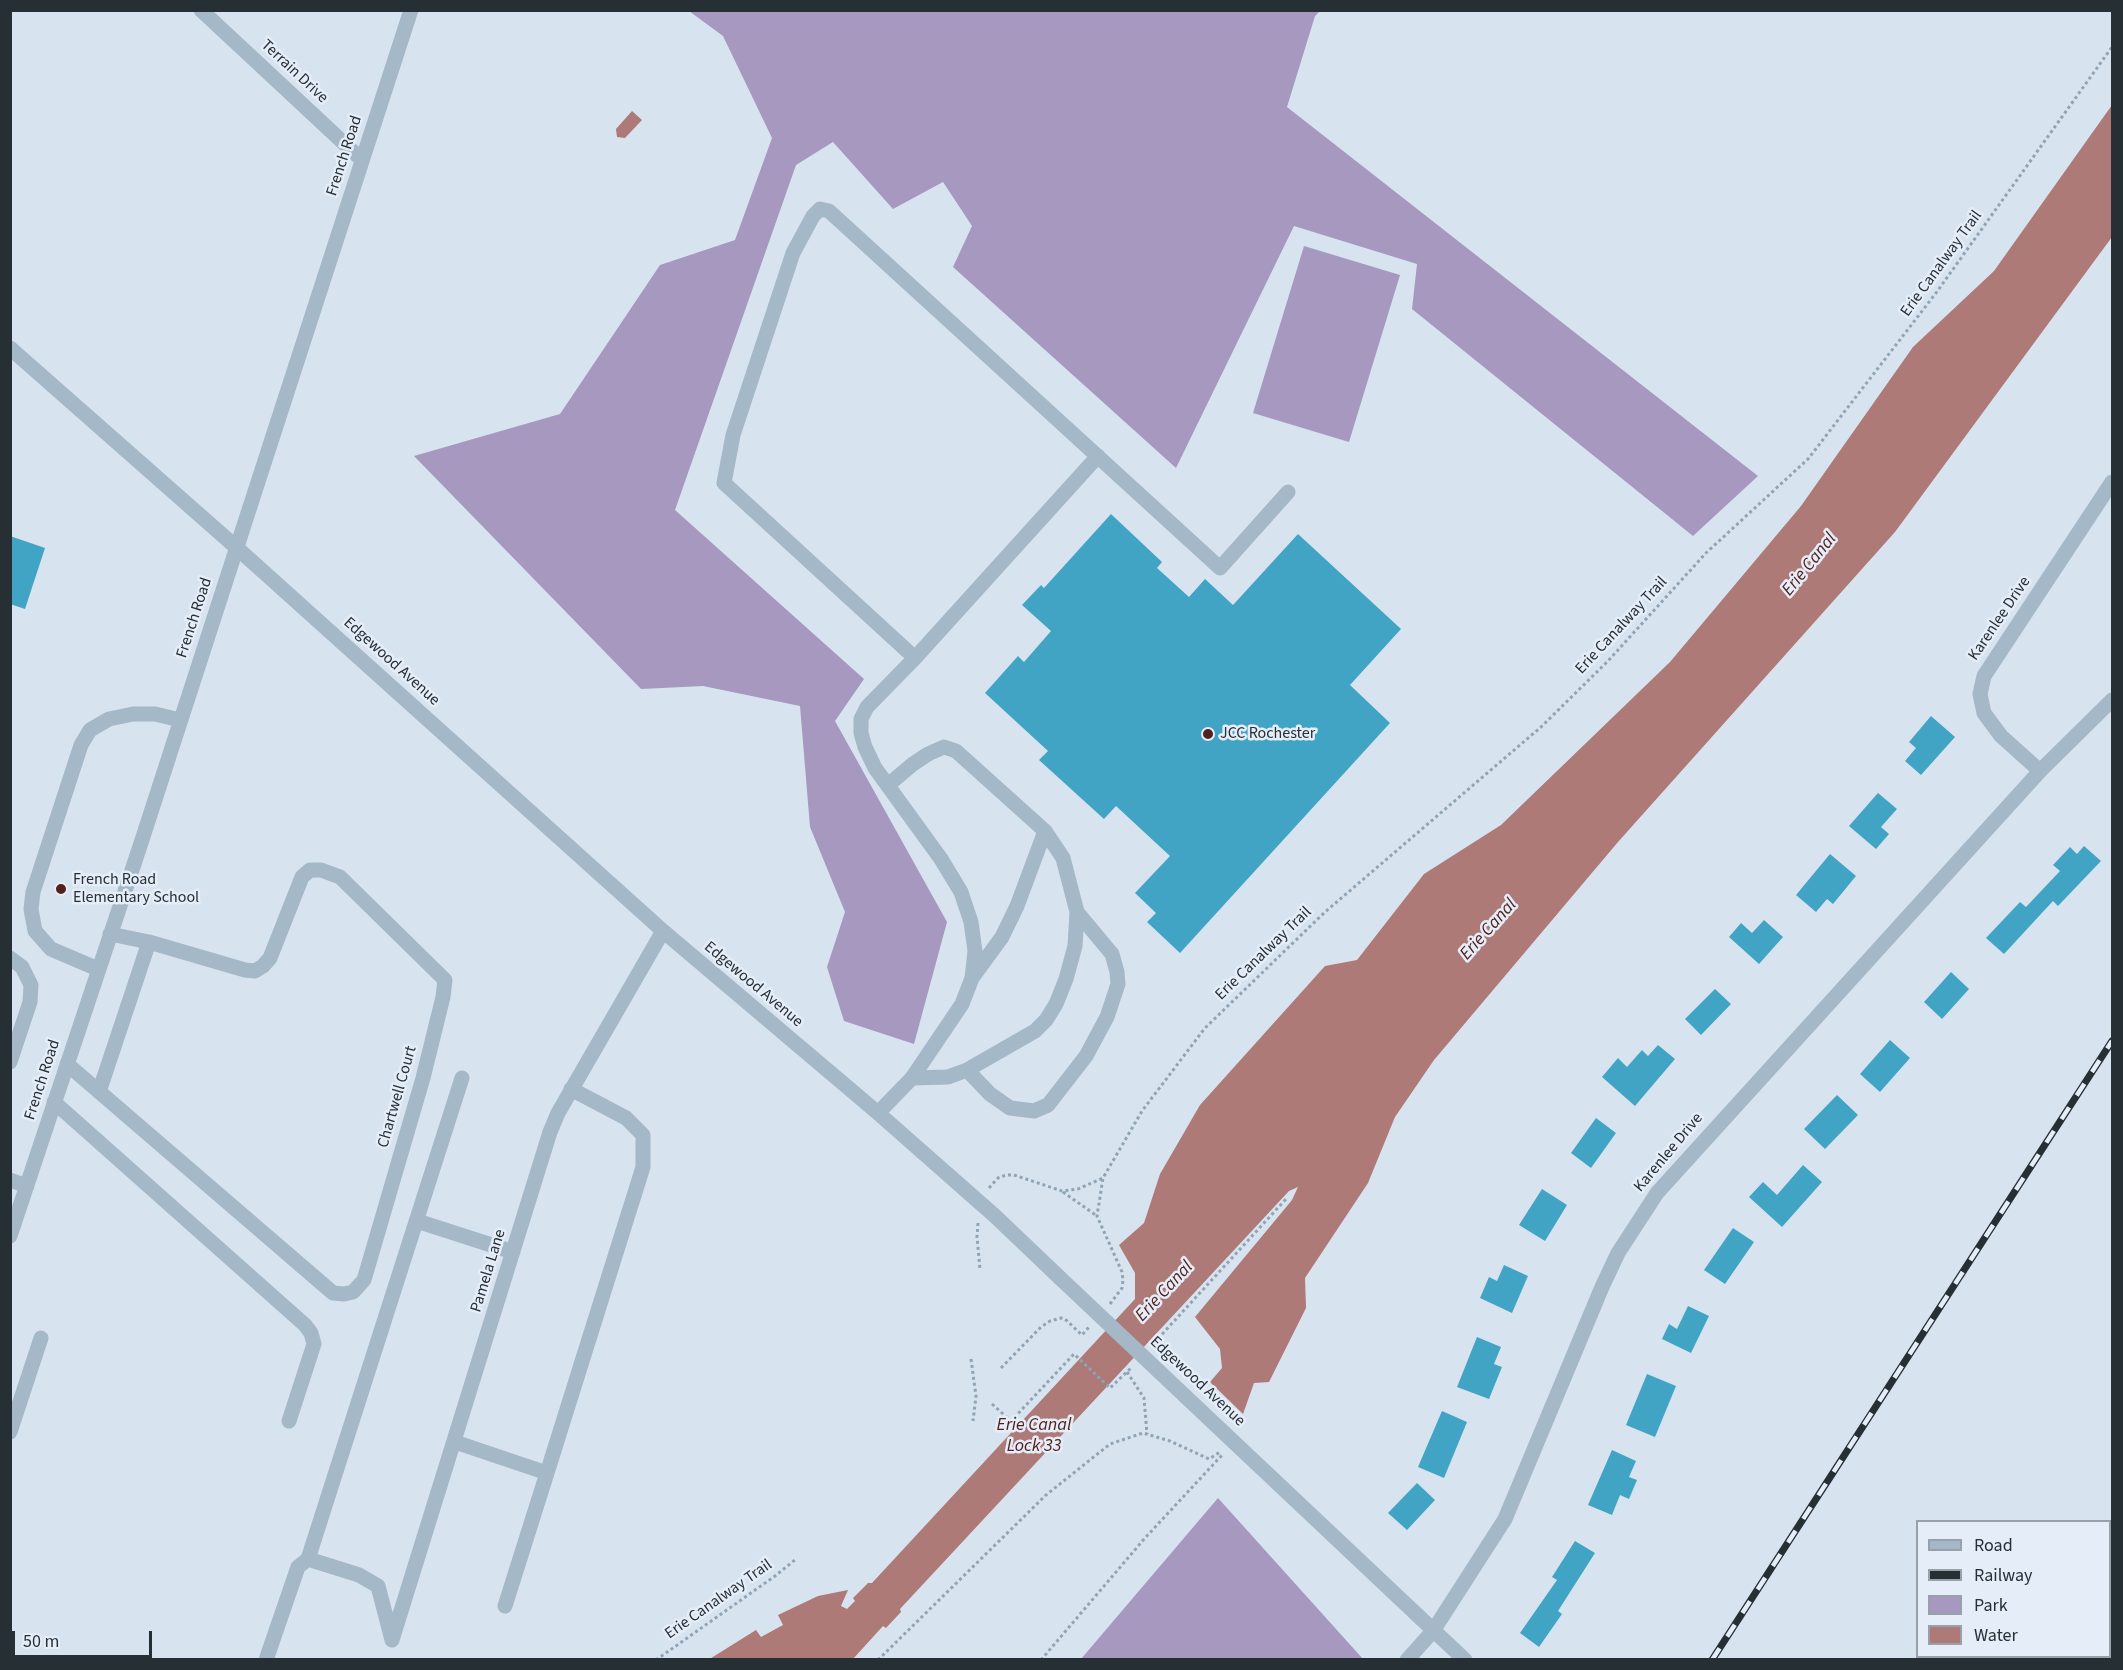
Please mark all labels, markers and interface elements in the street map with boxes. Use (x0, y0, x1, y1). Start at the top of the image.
street label: Terrain Drive (256, 36, 332, 108)
street label: French Road (323, 113, 367, 199)
street label: Erie Canalway Trail (1897, 207, 1987, 321)
water label: Erie Canal (1778, 529, 1842, 601)
street label: Erie Canalway Trail (1572, 573, 1672, 679)
street label: Karenlee Drive (1965, 573, 2035, 665)
street label: French Road (173, 575, 217, 661)
street label: Edgewood Avenue (339, 614, 443, 710)
place label: JCC Rochester (1220, 724, 1315, 744)
marker: JCC Rochester (1201, 727, 1215, 741)
place label: French Road Elementary School (73, 870, 199, 908)
marker: French Road Elementary School (54, 882, 68, 896)
water label: Erie Canal (1456, 895, 1522, 965)
street label: Erie Canalway Trail (1212, 903, 1316, 1005)
street label: Edgewood Avenue (700, 938, 806, 1032)
street label: French Road (21, 1037, 65, 1123)
street label: Chartwell Court (374, 1044, 422, 1150)
street label: Karenlee Drive (1630, 1110, 1708, 1196)
street label: Pamela Lane (467, 1227, 511, 1315)
water label: Erie Canal (1132, 1257, 1198, 1327)
street label: Edgewood Avenue (1145, 1333, 1249, 1431)
water label: Erie Canal Lock 33 (997, 1415, 1071, 1458)
legend (1916, 1520, 2111, 1658)
text: Road (1974, 1533, 2013, 1558)
street label: Erie Canalway Trail (662, 1556, 776, 1644)
text: Railway (1974, 1563, 2033, 1588)
text: Park (1974, 1593, 2008, 1618)
scale bar (15, 1619, 154, 1657)
text: Water (1974, 1623, 2018, 1648)
text: 50 m (23, 1629, 59, 1654)

